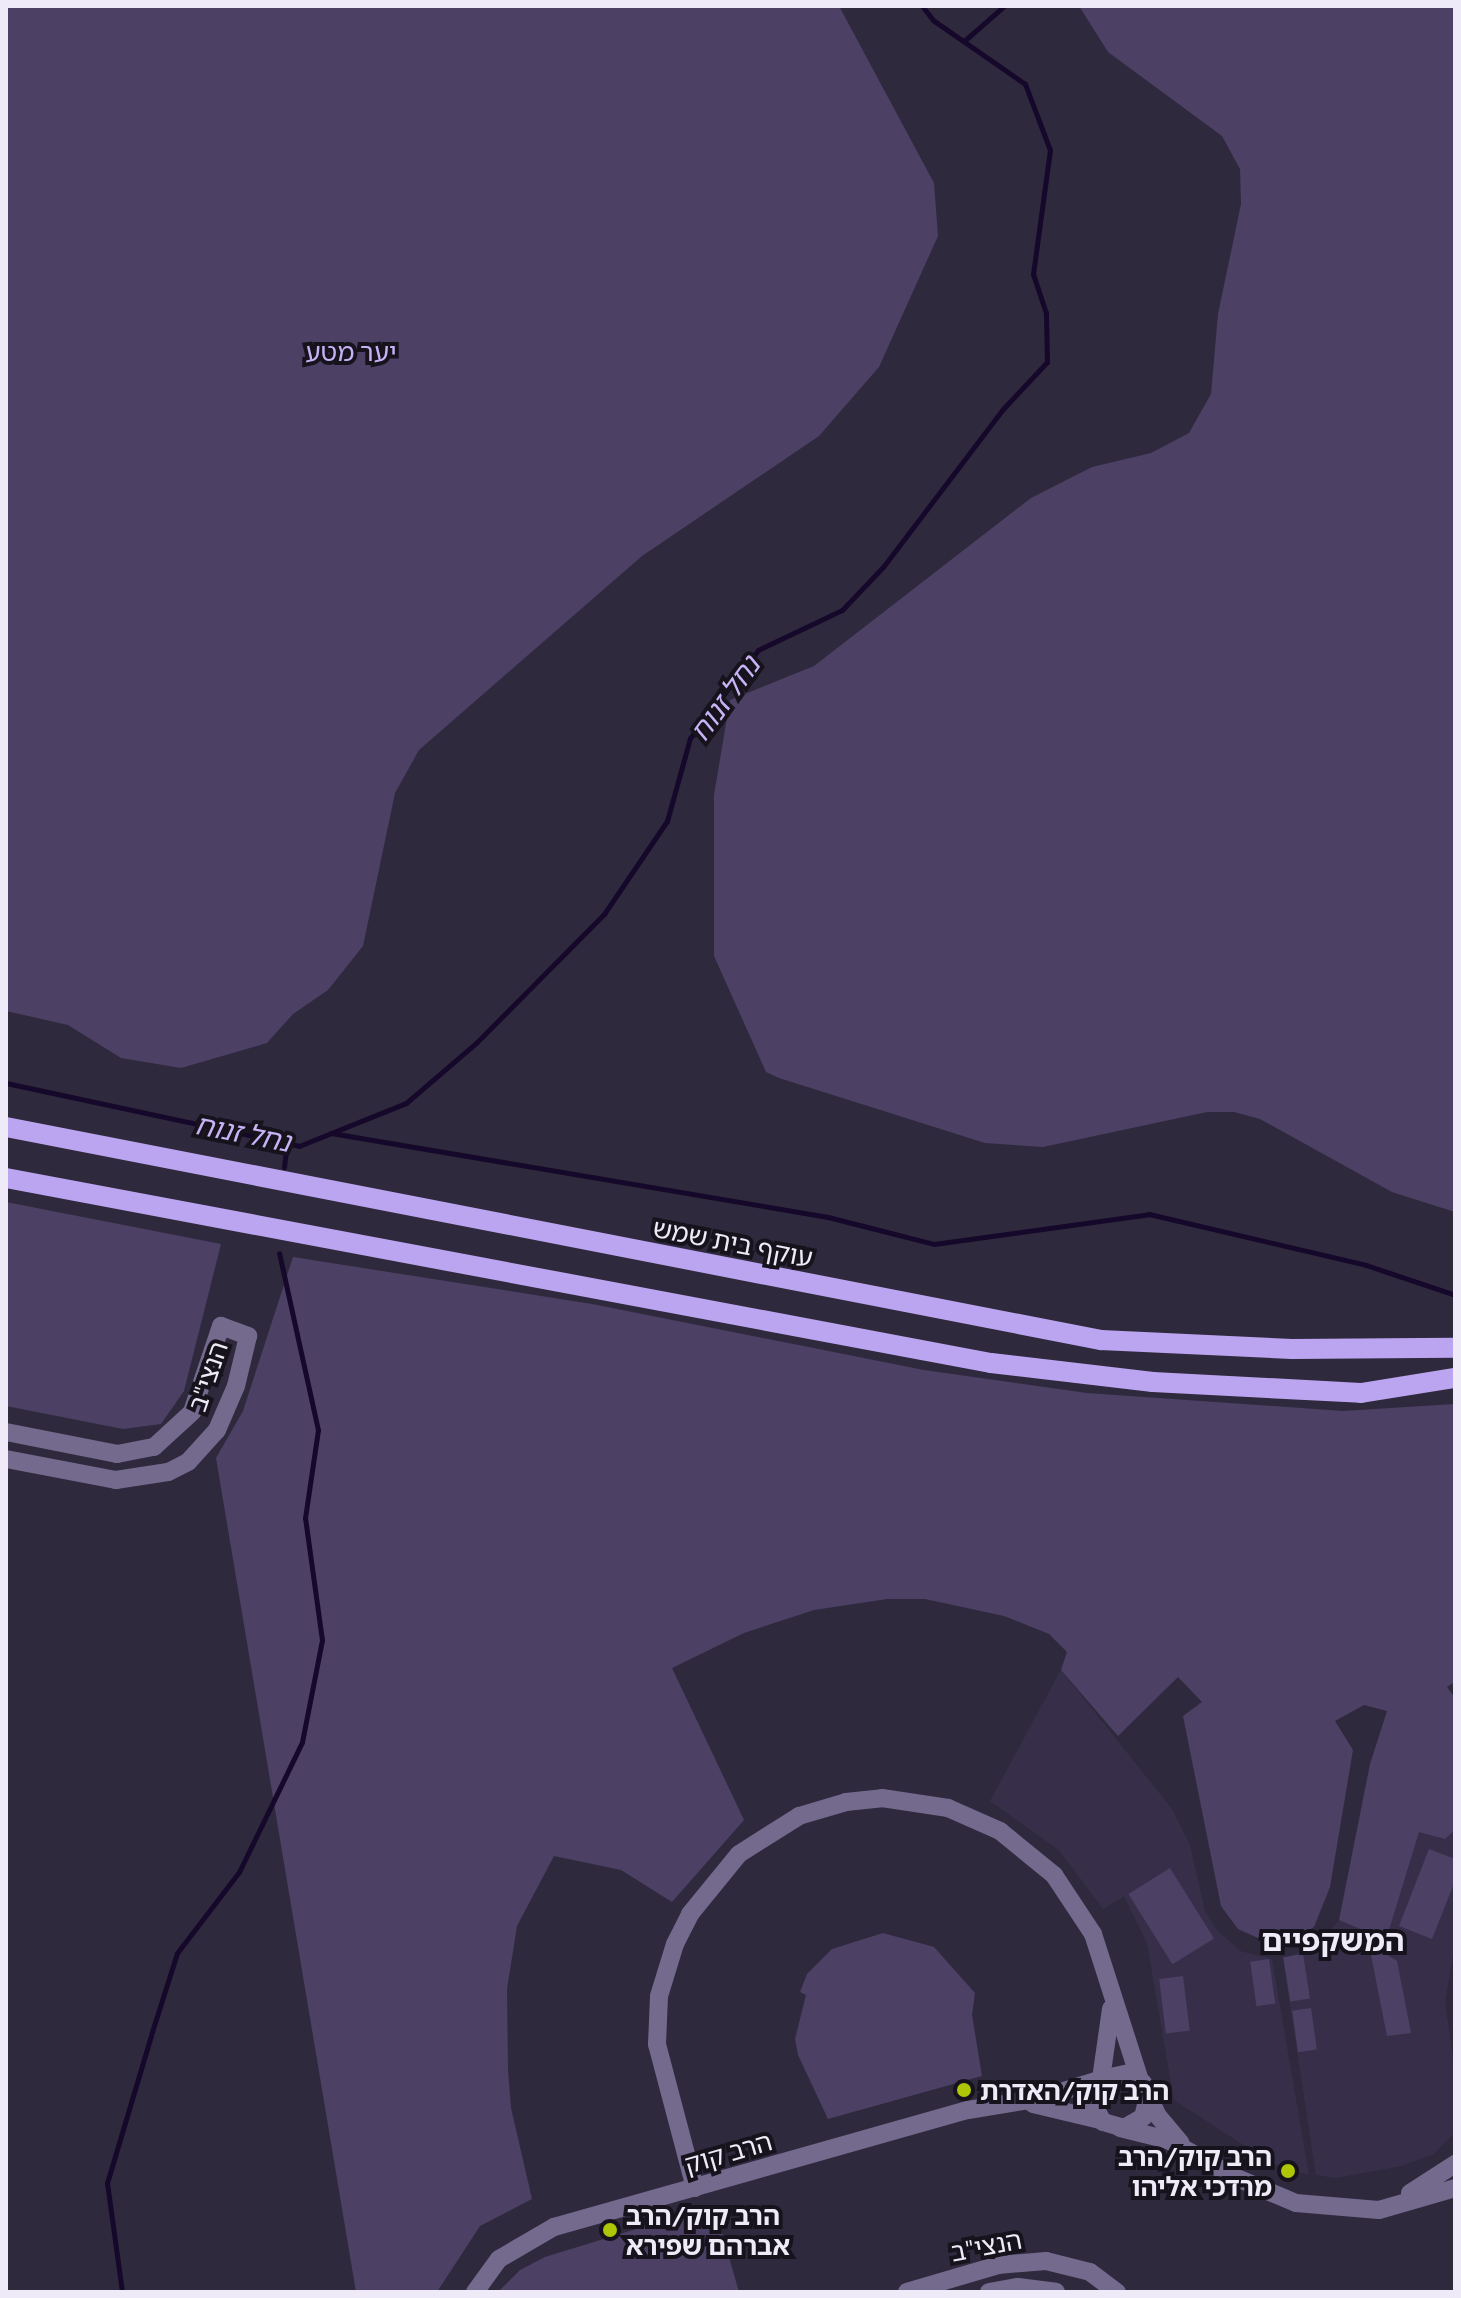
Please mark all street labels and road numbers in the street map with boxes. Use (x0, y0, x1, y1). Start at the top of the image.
street label: עוקף בית שמש (650, 1211, 816, 1273)
street label: הנצי"ב (181, 1337, 233, 1415)
street label: הרב קוק (680, 2125, 776, 2179)
street label: הנצי"ב (948, 2223, 1024, 2267)

